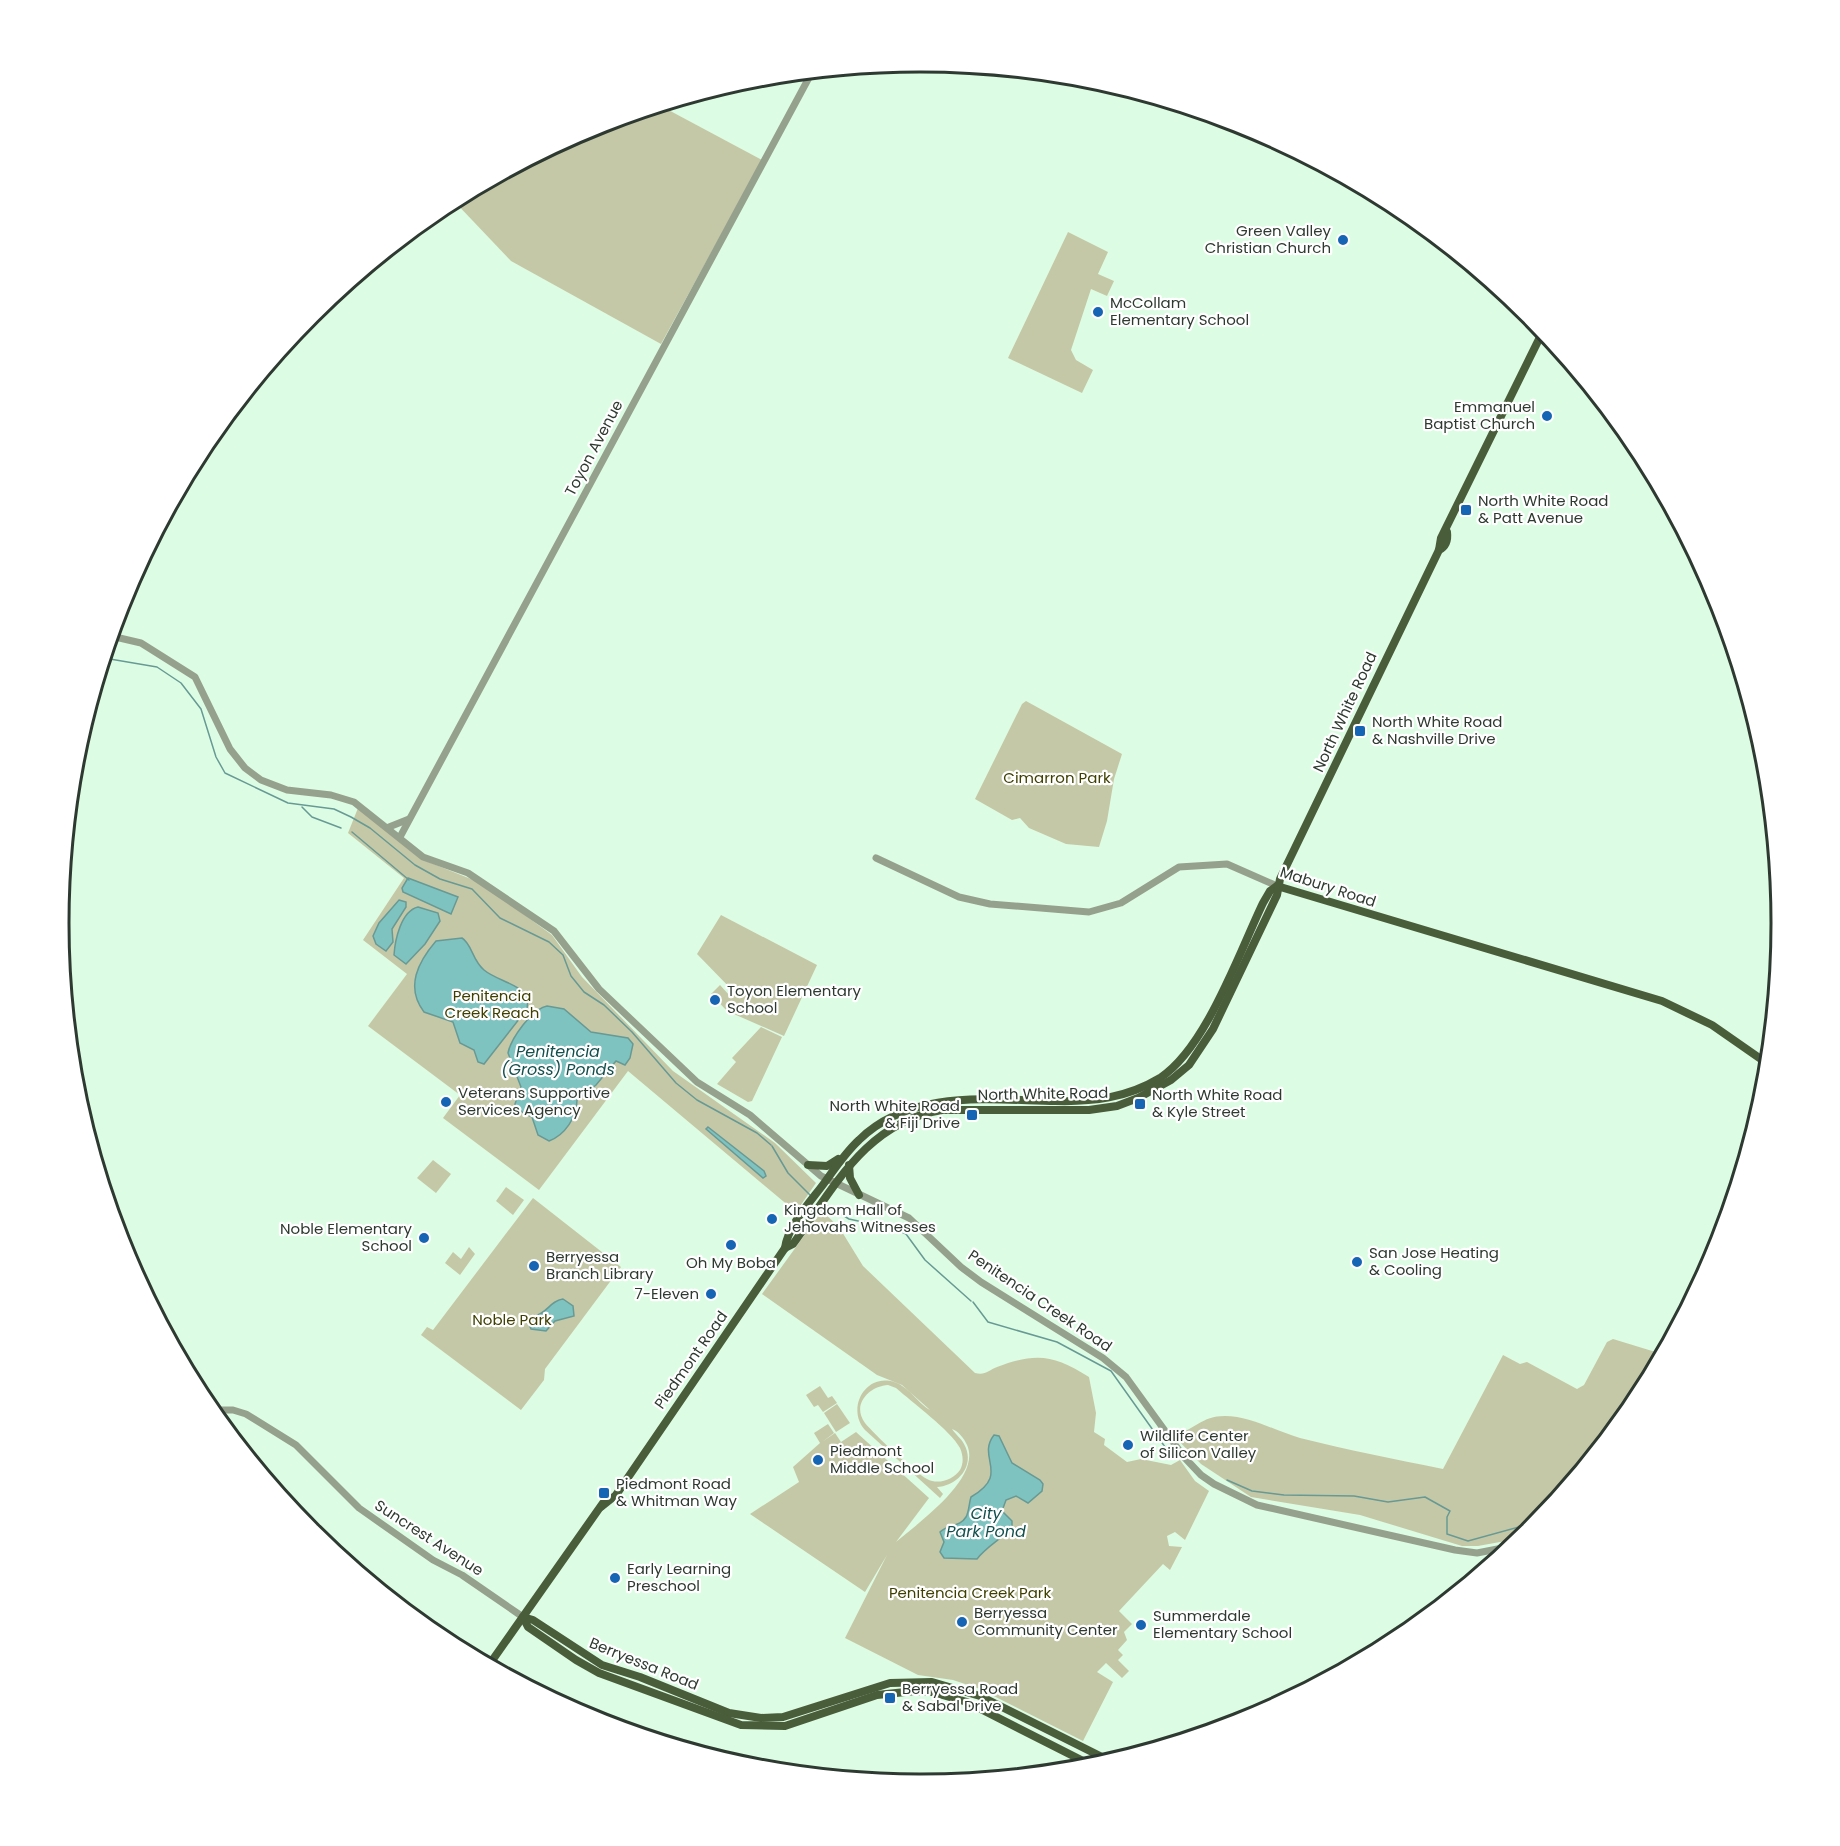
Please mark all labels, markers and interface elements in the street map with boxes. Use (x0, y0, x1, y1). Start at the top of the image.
place label: Green Valley Christian Church (1205, 220, 1332, 258)
marker: Green Valley Christian Church (1336, 233, 1350, 247)
place label: McCollam Elementary School (1110, 292, 1249, 330)
marker: McCollam Elementary School (1091, 305, 1105, 319)
street label: Toyon Avenue (559, 396, 628, 499)
place label: Emmanuel Baptist Church (1424, 396, 1535, 434)
marker: Emmanuel Baptist Church (1540, 409, 1554, 423)
place label: North White Road & Patt Avenue (1478, 490, 1609, 528)
marker: North White Road & Patt Avenue (1459, 503, 1473, 517)
street label: North White Road (1307, 648, 1382, 775)
place label: North White Road & Nashville Drive (1372, 711, 1503, 749)
marker: North White Road & Nashville Drive (1353, 724, 1367, 738)
park label: Cimarron Park (1003, 767, 1111, 788)
street label: Mabury Road (1277, 861, 1379, 912)
place label: Toyon Elementary School (727, 980, 862, 1018)
park label: Penitencia Creek Reach (445, 985, 539, 1023)
marker: Toyon Elementary School (708, 993, 722, 1007)
water label: Penitencia (Gross) Ponds (501, 1040, 615, 1081)
place label: Veterans Supportive Services Agency (458, 1082, 610, 1120)
street label: North White Road (978, 1082, 1108, 1105)
place label: North White Road & Kyle Street (1152, 1084, 1283, 1122)
marker: Veterans Supportive Services Agency (439, 1095, 453, 1109)
place label: North White Road & Fiji Drive (829, 1095, 960, 1133)
marker: North White Road & Kyle Street (1133, 1097, 1147, 1111)
marker: North White Road & Fiji Drive (965, 1108, 979, 1122)
place label: Kingdom Hall of Jehovahs Witnesses (784, 1199, 936, 1237)
marker: Kingdom Hall of Jehovahs Witnesses (765, 1212, 779, 1226)
place label: Noble Elementary School (280, 1218, 413, 1256)
marker: Noble Elementary School (417, 1231, 431, 1245)
marker: Oh My Boba (724, 1238, 738, 1252)
place label: San Jose Heating & Cooling (1369, 1242, 1499, 1280)
street label: Penitencia Creek Road (964, 1245, 1116, 1357)
place label: Berryessa Branch Library (546, 1246, 654, 1284)
place label: Oh My Boba (686, 1252, 776, 1273)
marker: San Jose Heating & Cooling (1350, 1255, 1364, 1269)
marker: Berryessa Branch Library (527, 1259, 541, 1273)
place label: 7-Eleven (635, 1283, 699, 1304)
marker: 7-Eleven (704, 1287, 718, 1301)
street label: Piedmont Road (649, 1307, 732, 1413)
park label: Noble Park (472, 1309, 552, 1330)
place label: Wildlife Center of Silicon Valley (1140, 1425, 1257, 1463)
marker: Wildlife Center of Silicon Valley (1121, 1438, 1135, 1452)
place label: Piedmont Middle School (830, 1440, 934, 1478)
marker: Piedmont Middle School (811, 1453, 825, 1467)
place label: Piedmont Road & Whitman Way (616, 1473, 737, 1511)
marker: Piedmont Road & Whitman Way (597, 1486, 611, 1500)
street label: Suncrest Avenue (371, 1495, 488, 1581)
water label: City Park Pond (946, 1502, 1026, 1543)
place label: Early Learning Preschool (627, 1558, 731, 1596)
marker: Early Learning Preschool (608, 1571, 622, 1585)
park label: Penitencia Creek Park (889, 1582, 1051, 1603)
place label: Berryessa Community Center (974, 1602, 1118, 1640)
place label: Summerdale Elementary School (1153, 1605, 1292, 1643)
marker: Berryessa Community Center (955, 1615, 969, 1629)
marker: Summerdale Elementary School (1134, 1618, 1148, 1632)
street label: Berryessa Road (586, 1632, 702, 1695)
place label: Berryessa Road & Sabal Drive (902, 1678, 1018, 1716)
marker: Berryessa Road & Sabal Drive (883, 1691, 897, 1705)

